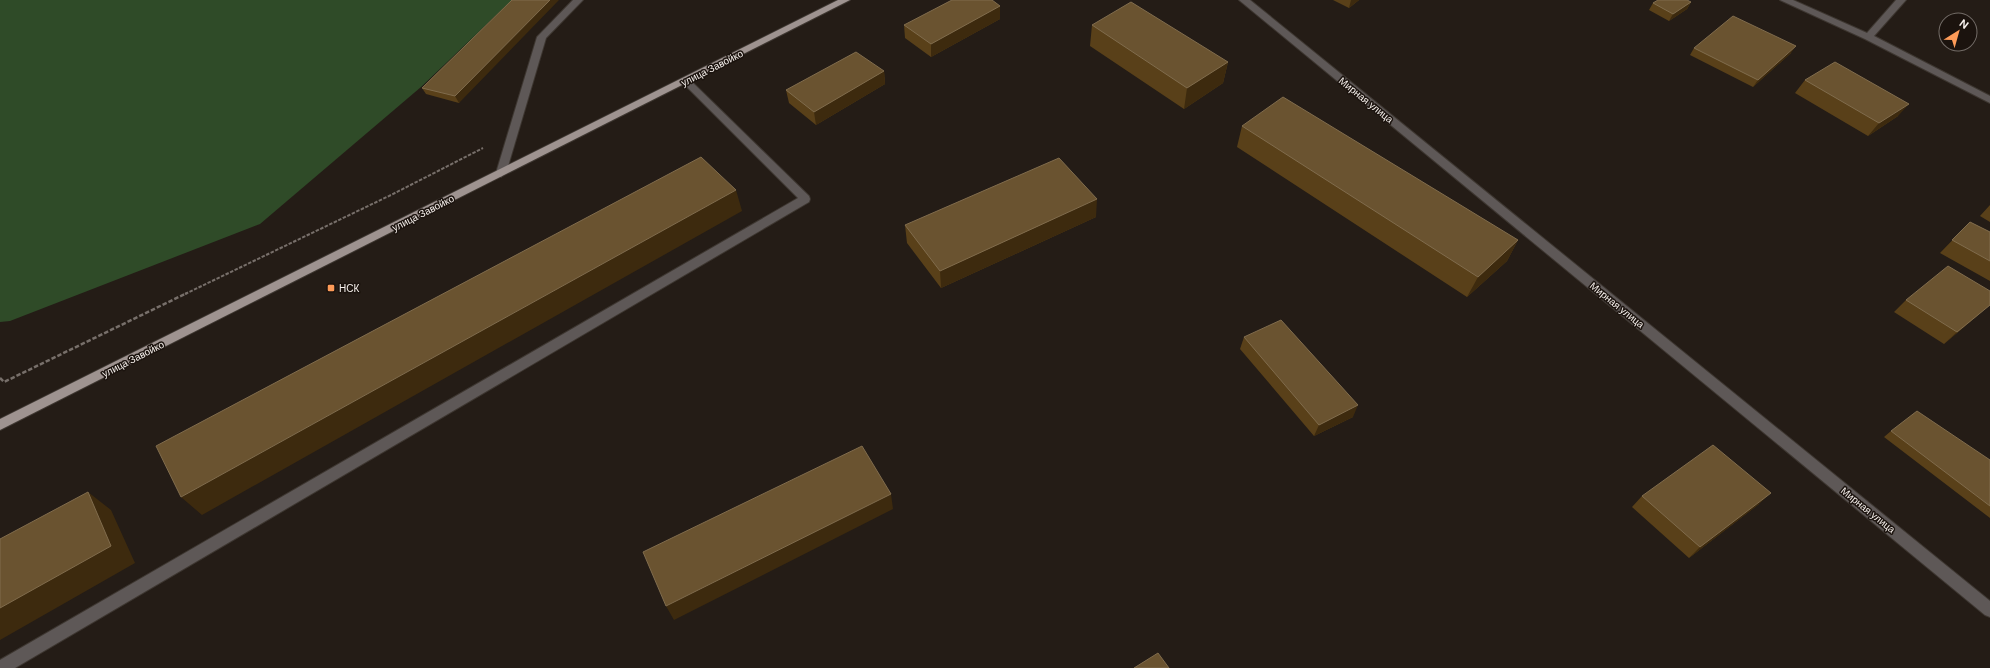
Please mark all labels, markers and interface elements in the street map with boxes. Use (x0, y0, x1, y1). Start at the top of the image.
north arrow (1938, 12, 1978, 52)
text: N (1957, 16, 1971, 32)
street label: улица Завойко (679, 47, 746, 89)
street label: Мирная улица (1336, 74, 1396, 126)
street label: улица Завойко (390, 192, 457, 234)
street label: Мирная улица (1587, 279, 1647, 331)
place label: НСК (339, 282, 359, 295)
marker: НСК (326, 283, 336, 293)
street label: улица Завойко (100, 338, 167, 380)
street label: Мирная улица (1838, 484, 1898, 536)

